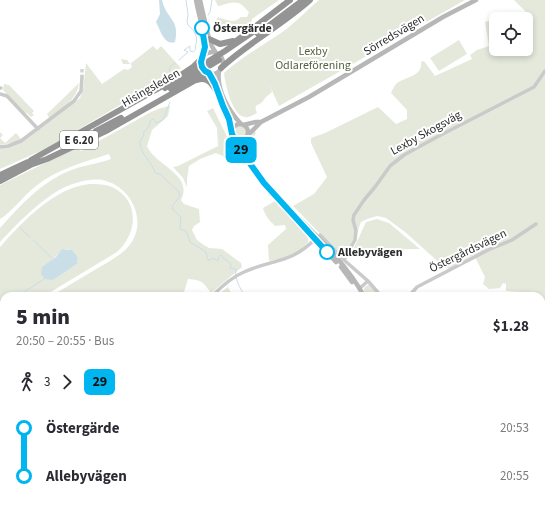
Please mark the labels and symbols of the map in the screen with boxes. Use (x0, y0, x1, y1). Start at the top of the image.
street label: Sörredsvägen (360, 10, 428, 60)
marker: Östergärde (194, 20, 210, 36)
place label: Östergärde (213, 20, 272, 37)
park label: Lexby Odlareförening (275, 43, 351, 74)
street label: Hisingsleden (119, 64, 183, 112)
street label: Lexby Skogsväg (387, 106, 465, 160)
road number: E 6.20 (60, 131, 98, 149)
line badge: 29 (223, 137, 259, 163)
street label: Östergårdsvägen (426, 225, 510, 277)
marker: Allebyvägen (319, 244, 335, 260)
place label: Allebyvägen (337, 244, 403, 261)

